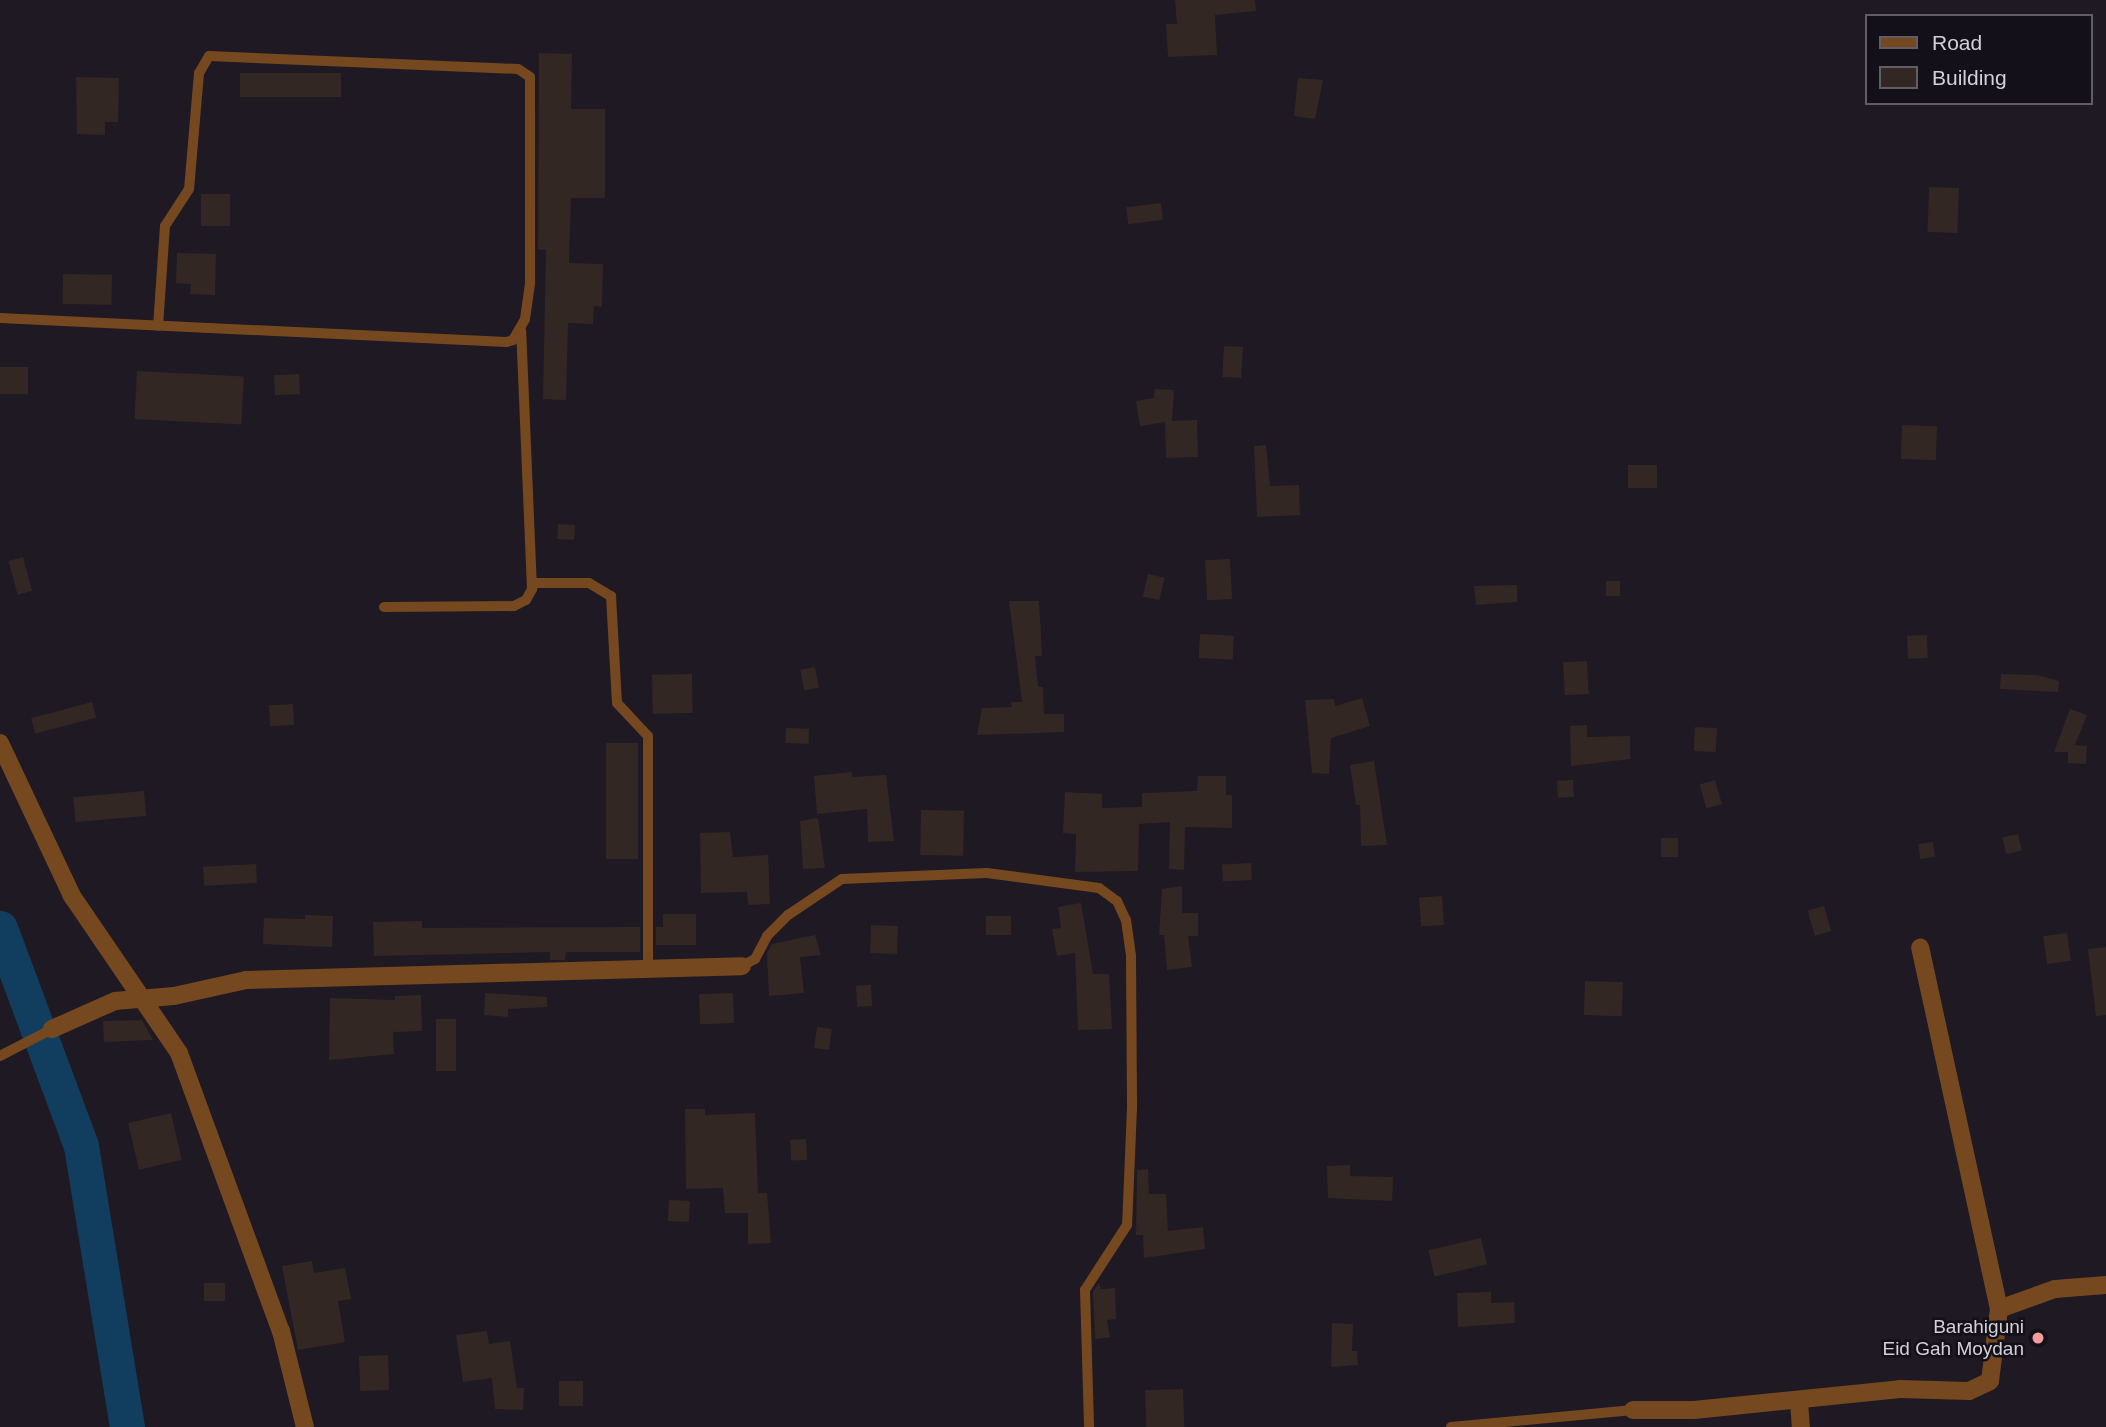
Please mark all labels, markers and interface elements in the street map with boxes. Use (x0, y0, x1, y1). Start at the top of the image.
legend (1864, 14, 2092, 105)
text: Road (1932, 31, 1982, 54)
text: Building (1932, 66, 2007, 89)
place label: Barahiguni Eid Gah Moydan (1882, 1316, 2024, 1360)
marker: Barahiguni Eid Gah Moydan (2030, 1330, 2046, 1346)

